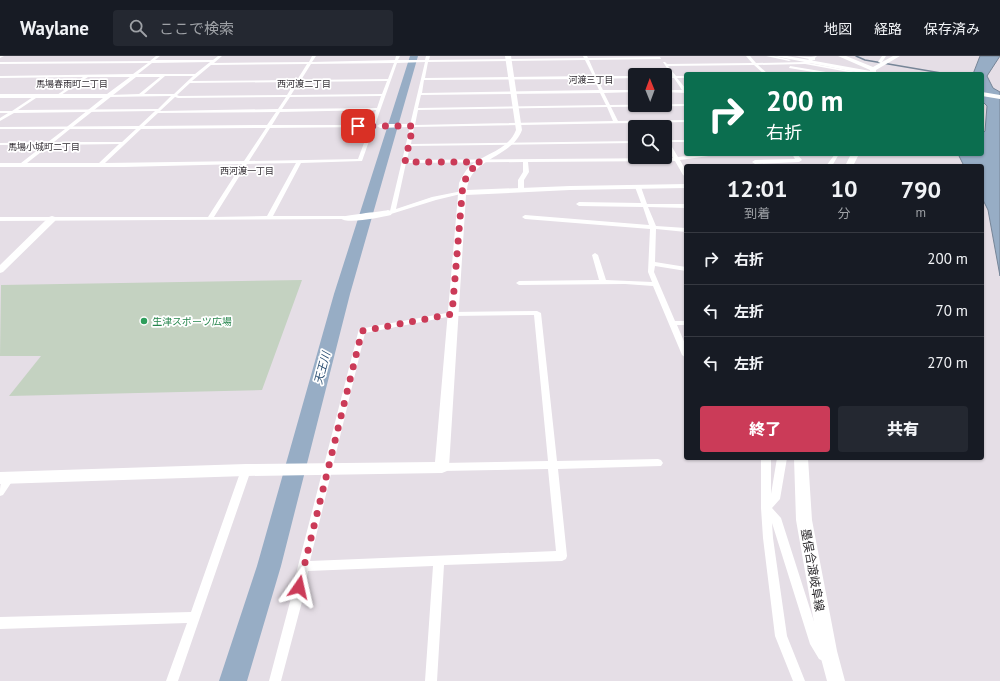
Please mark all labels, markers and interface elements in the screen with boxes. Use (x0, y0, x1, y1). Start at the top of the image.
search box (113, 10, 393, 46)
text: Waylane (20, 16, 89, 40)
icon: search (127, 17, 149, 39)
text: ここで検索 (159, 19, 234, 38)
text: 地図 (824, 20, 852, 38)
text: 経路 (874, 20, 902, 38)
text: 保存済み (924, 20, 980, 38)
north arrow (628, 68, 672, 112)
map controls (628, 68, 672, 164)
district label: 河渡三丁目 (568, 74, 614, 85)
district label: 馬場春雨町二丁目 (36, 78, 108, 89)
district label: 西河渡二丁目 (277, 78, 331, 89)
text: 200 m (766, 82, 843, 119)
icon: right (700, 88, 752, 140)
pin (341, 109, 375, 143)
icon: arrive (347, 115, 369, 137)
button: search (628, 120, 672, 164)
text: 右折 (766, 121, 802, 144)
district label: 馬場小城町二丁目 (8, 141, 80, 152)
district label: 西河渡一丁目 (220, 165, 274, 176)
text: 12:01 (727, 173, 788, 204)
text: 10 (830, 173, 858, 204)
text: 790 (900, 174, 941, 205)
text: m (916, 204, 926, 221)
text: 到着 (744, 205, 770, 222)
text: 分 (838, 205, 851, 222)
icon: right (700, 248, 722, 270)
text: 200 m (927, 249, 968, 268)
text: 右折 (734, 250, 764, 269)
icon: left (700, 300, 722, 322)
text: 70 m (935, 301, 968, 320)
text: 左折 (734, 302, 764, 321)
place label: 生津スポーツ広場 (152, 315, 232, 328)
marker: 生津スポーツ広場 (139, 316, 149, 326)
water label: 天王川 (311, 349, 333, 386)
icon: left (700, 352, 722, 374)
text: 270 m (927, 353, 968, 372)
text: 左折 (734, 354, 764, 373)
button: 終了 (700, 406, 830, 452)
button: 共有 (838, 406, 968, 452)
street label: 墨俣合渡岐阜線 (798, 527, 828, 613)
position arrow (278, 566, 320, 608)

